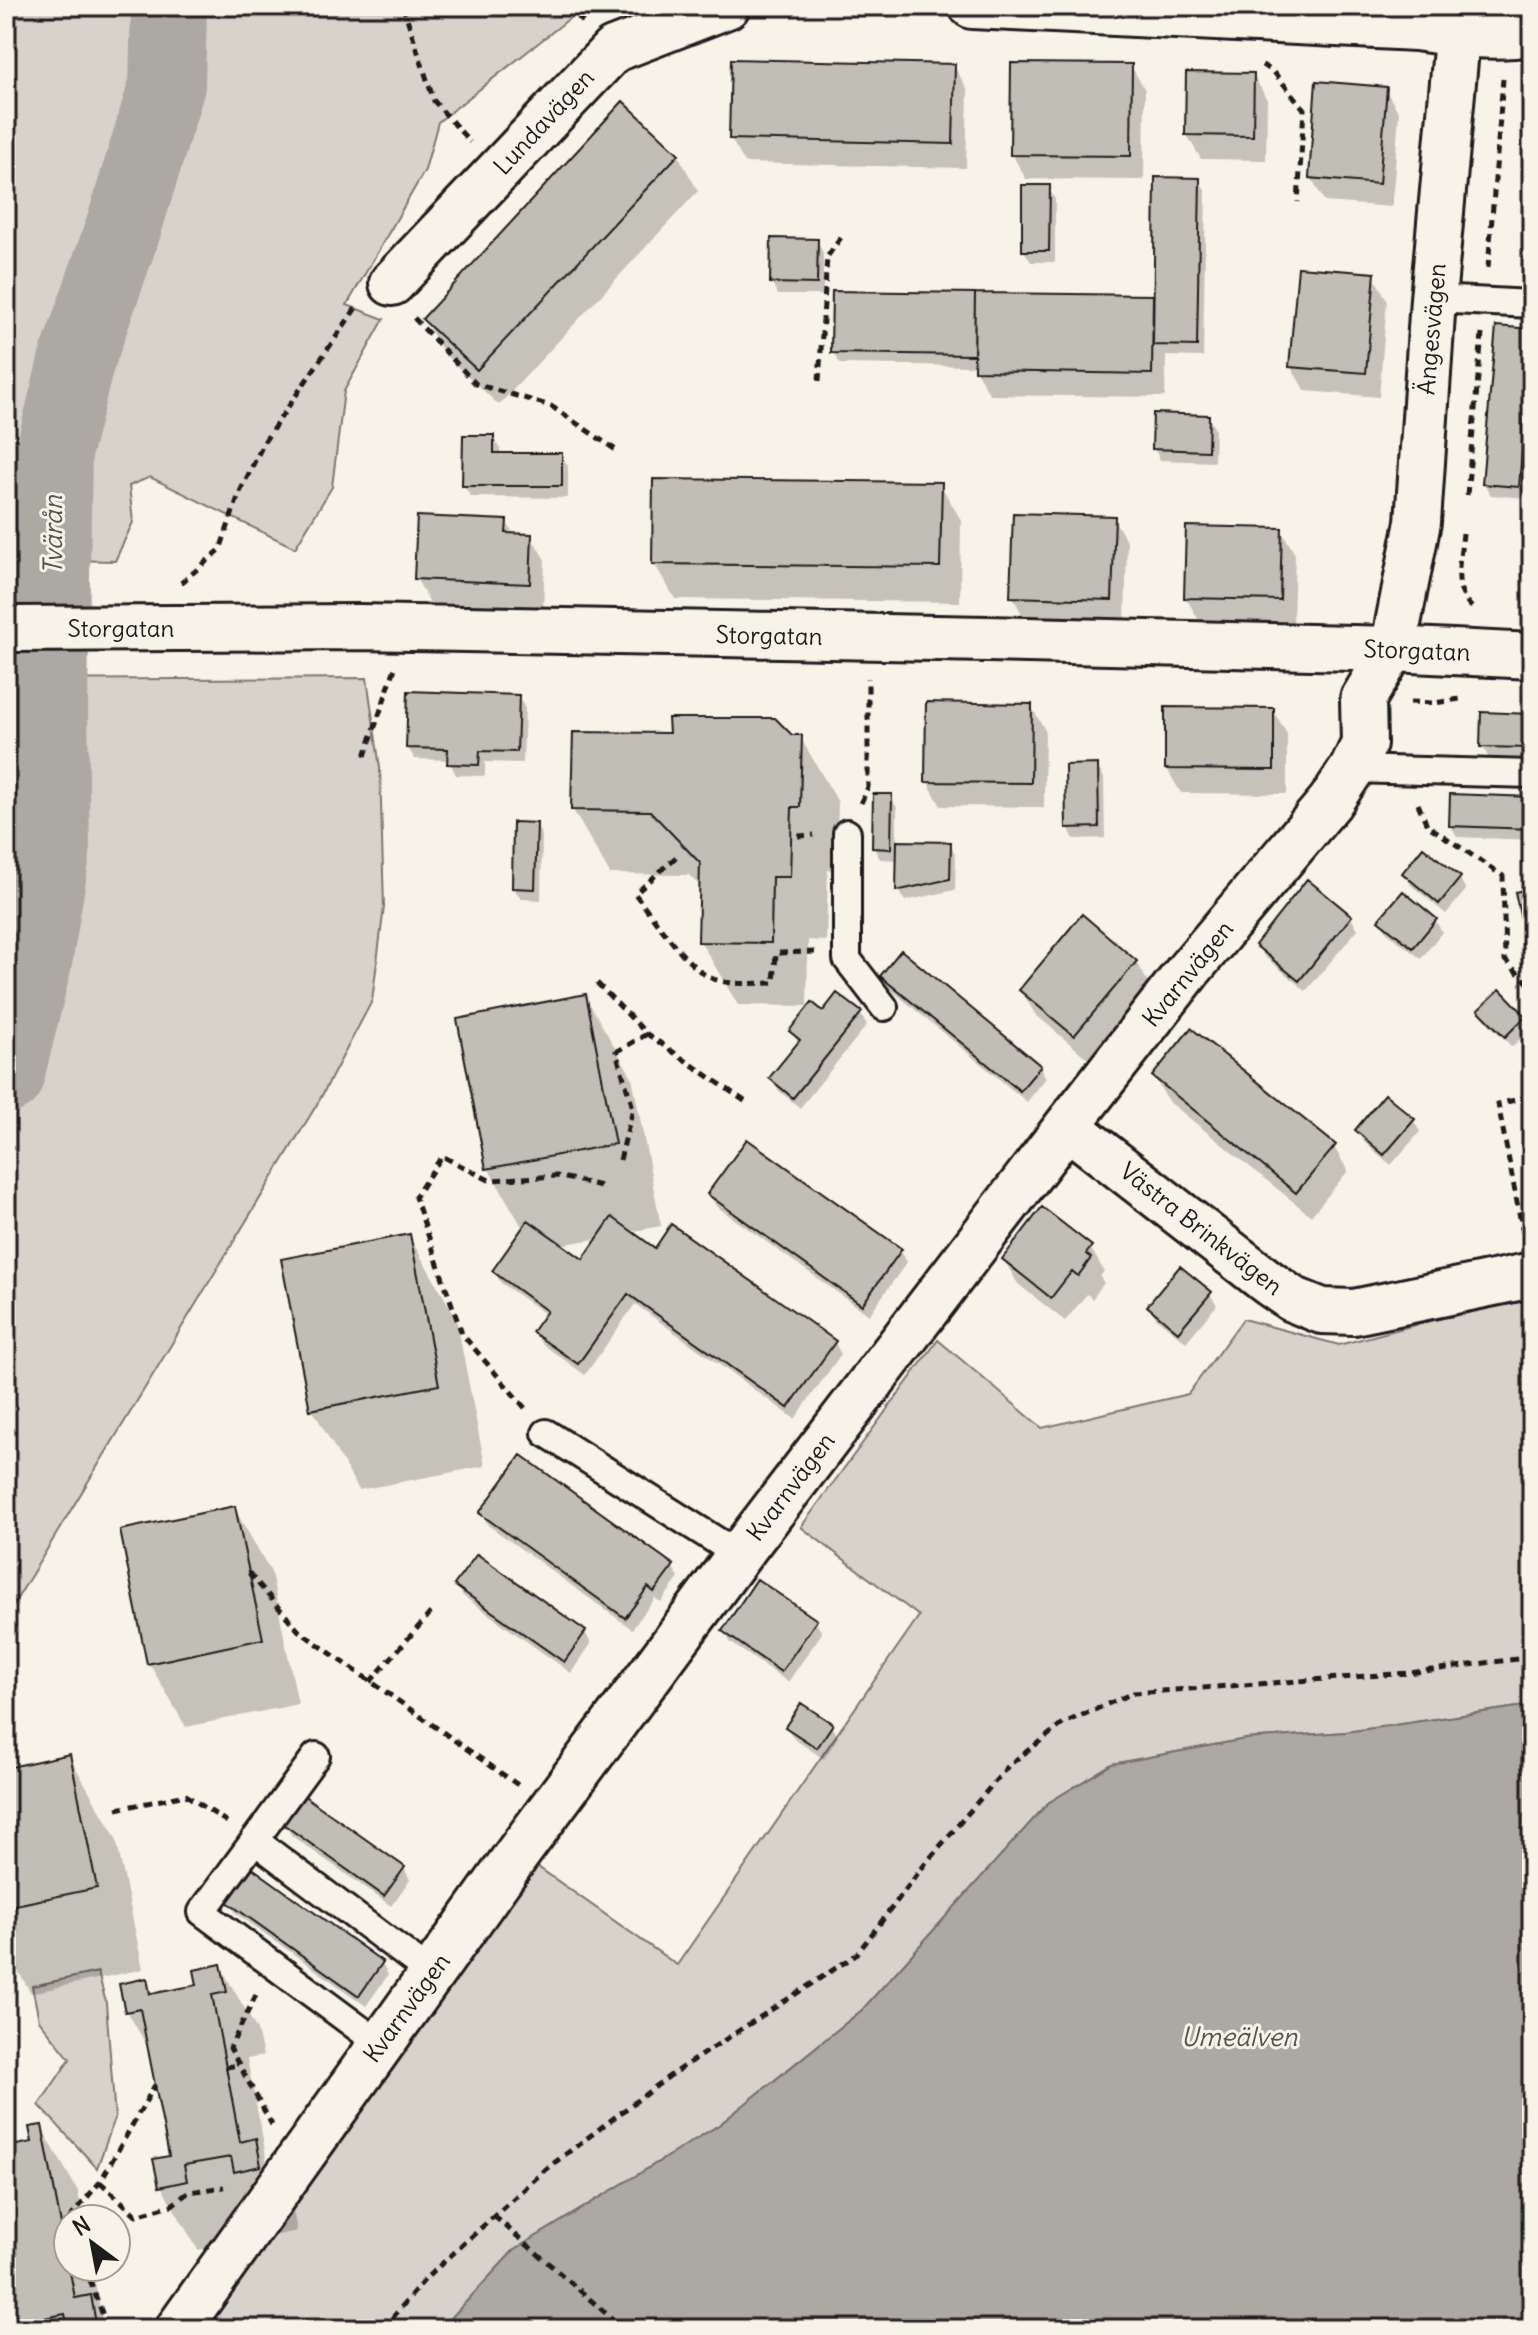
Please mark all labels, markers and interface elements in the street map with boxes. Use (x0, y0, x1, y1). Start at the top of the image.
street label: Lundavägen (487, 62, 600, 180)
street label: Ängesvägen (1410, 262, 1452, 396)
water label: Tvärån (36, 494, 69, 575)
street label: Storgatan (68, 613, 175, 643)
street label: Storgatan (715, 619, 823, 651)
street label: Storgatan (1363, 633, 1471, 667)
street label: Kvarnvägen (1135, 914, 1239, 1033)
street label: Västra Brinkvägen (1114, 1155, 1289, 1301)
street label: Kvarnvägen (740, 1426, 841, 1547)
street label: Kvarnvägen (356, 1947, 456, 2068)
water label: Umeälven (1181, 2020, 1298, 2053)
north arrow (52, 2203, 132, 2283)
text: N (68, 2210, 95, 2242)

